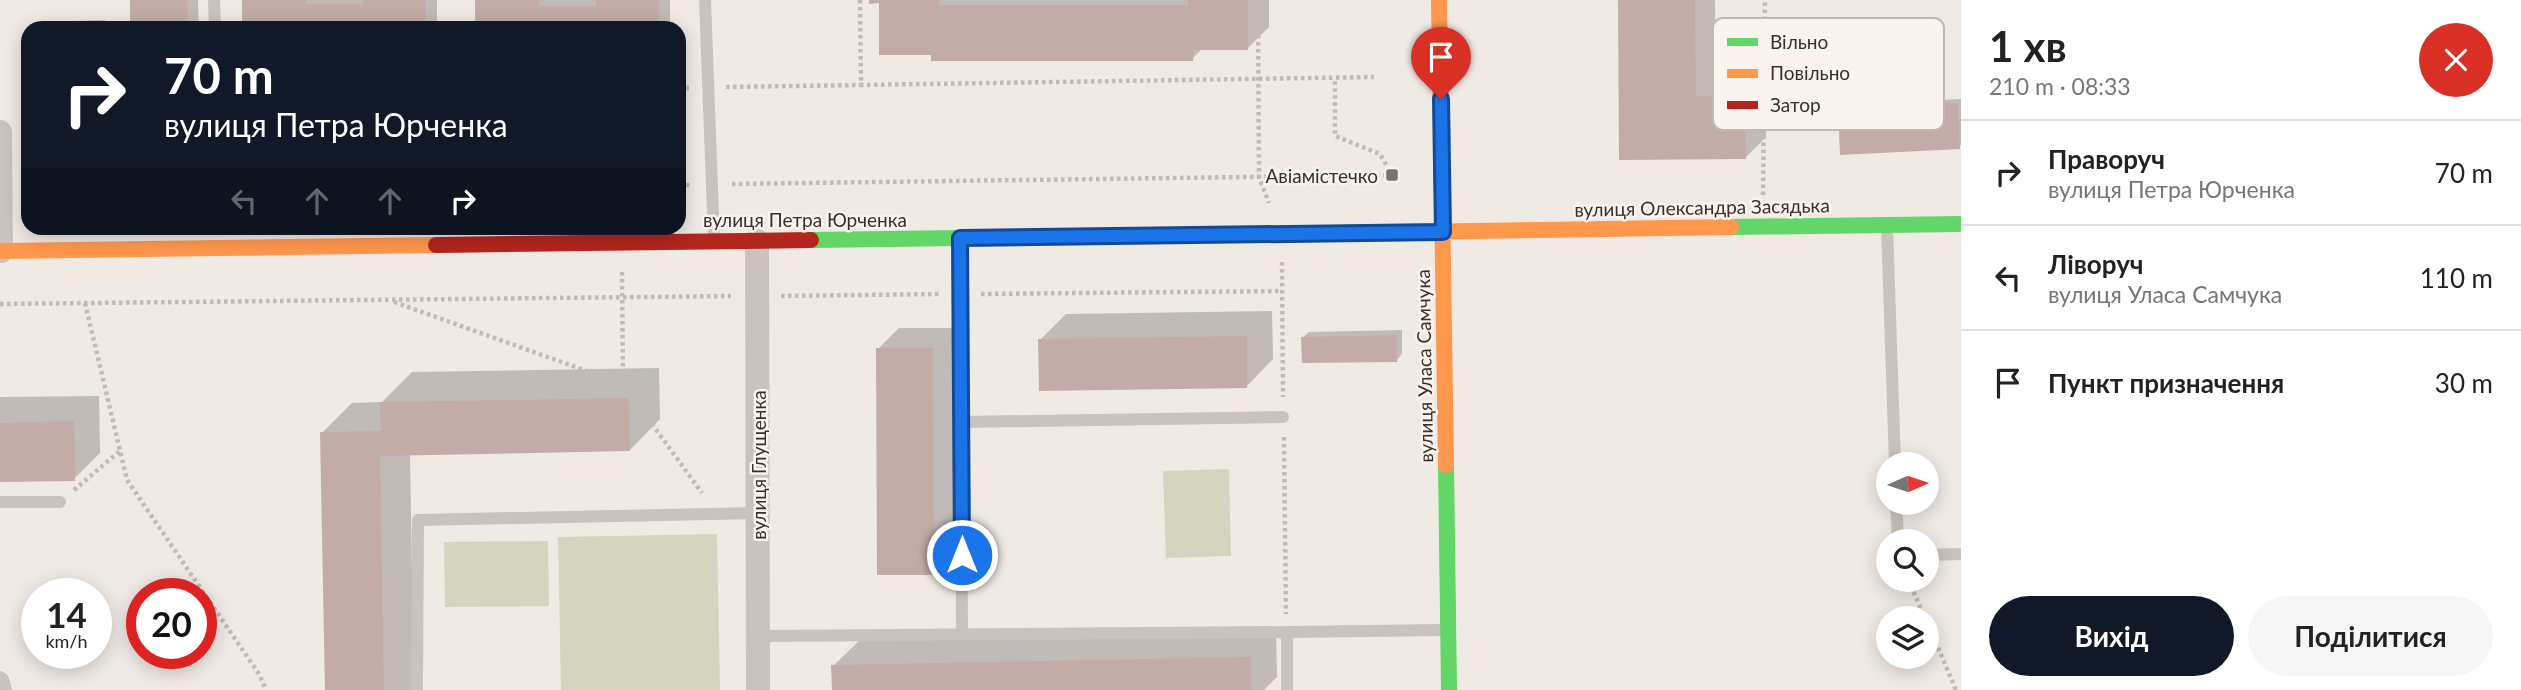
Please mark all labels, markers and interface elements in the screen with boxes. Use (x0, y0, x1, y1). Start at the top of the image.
legend (1713, 18, 1944, 130)
text: 1 хв (1989, 21, 2067, 71)
button: close (2419, 23, 2493, 97)
pin (1411, 27, 1471, 99)
text: Вільно (1770, 30, 1828, 53)
icon: arrive (1422, 38, 1460, 76)
text: 70 m (164, 46, 274, 104)
icon: right (49, 49, 140, 140)
text: Повільно (1770, 61, 1850, 84)
text: 210 m · 08:33 (1989, 72, 2131, 100)
text: Затор (1770, 93, 1821, 116)
text: вулиця Петра Юрченка (164, 105, 508, 144)
text: Праворуч (2048, 143, 2165, 175)
icon: right (1989, 154, 2027, 192)
text: 70 m (2435, 157, 2493, 189)
place label: Авіамістечко (1265, 164, 1378, 187)
marker: Авіамістечко (1384, 167, 1400, 183)
text: вулиця Петра Юрченка (2048, 175, 2295, 203)
icon: left (225, 182, 263, 220)
icon: ahead (298, 182, 336, 220)
icon: ahead (371, 182, 409, 220)
icon: right (444, 182, 482, 220)
street label: вулиця Олександра Засядька (1574, 193, 1830, 221)
street label: вулиця Петра Юрченка (703, 208, 907, 231)
text: Ліворуч (2048, 248, 2144, 280)
icon: left (1989, 259, 2027, 297)
text: 110 m (2420, 262, 2493, 294)
street label: вулиця Уласа Самчука (1411, 269, 1437, 463)
text: вулиця Уласа Самчука (2048, 280, 2282, 308)
icon: arrive (1989, 364, 2027, 402)
text: Пункт призначення (2048, 367, 2284, 399)
text: 30 m (2435, 367, 2493, 399)
street label: вулиця Глущенка (747, 390, 770, 540)
north arrow (1876, 452, 1939, 514)
map controls (1876, 452, 1939, 669)
position arrow (925, 518, 999, 592)
button: search (1876, 529, 1939, 592)
speed limit sign: 20 (126, 578, 217, 669)
text: 14 (46, 593, 87, 635)
button: Вихід (1989, 596, 2234, 676)
button: Поділитися (2248, 596, 2493, 676)
button: layers (1876, 606, 1939, 669)
text: km/h (45, 630, 88, 652)

